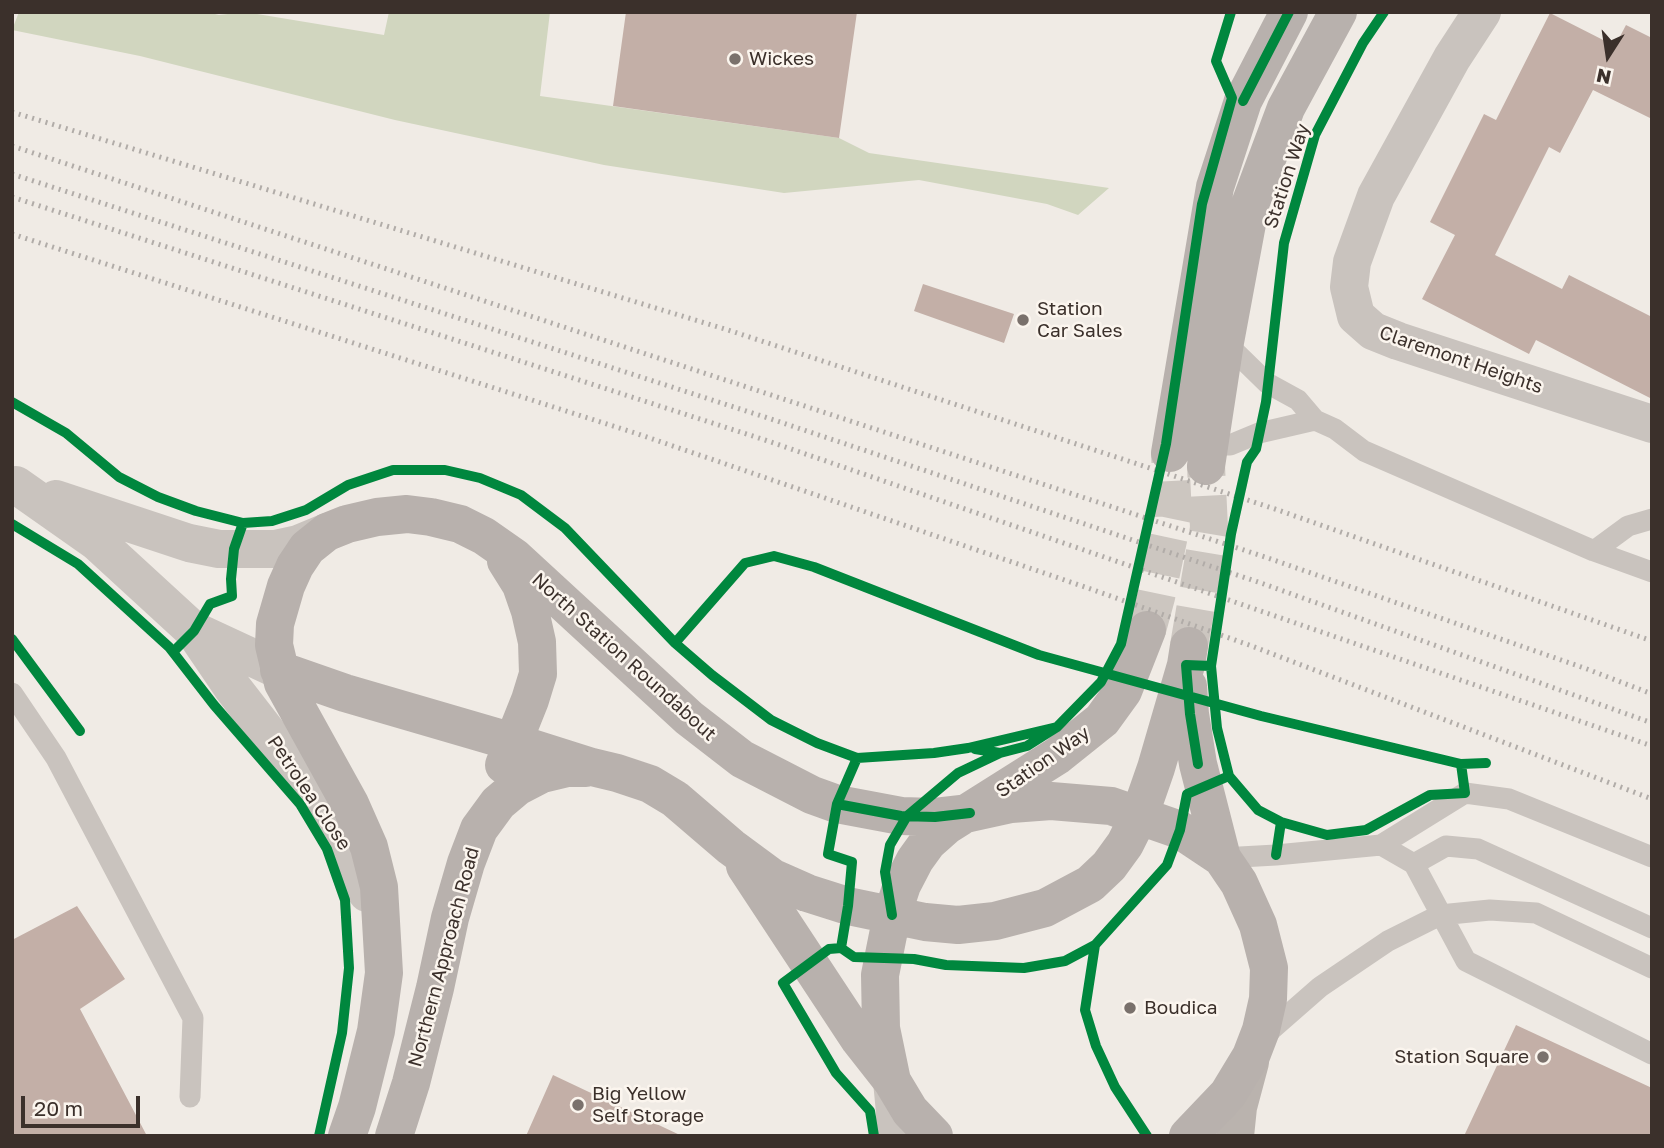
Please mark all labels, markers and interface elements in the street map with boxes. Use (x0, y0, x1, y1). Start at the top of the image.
north arrow (1573, 21, 1643, 91)
place label: Wickes (749, 48, 814, 70)
marker: Wickes (727, 51, 743, 67)
text: N (1594, 64, 1613, 90)
street label: Station Way (1259, 121, 1315, 231)
place label: Station Car Sales (1037, 298, 1123, 342)
marker: Station Car Sales (1015, 312, 1031, 328)
street label: Claremont Heights (1376, 321, 1546, 399)
street label: North Station Roundabout (527, 568, 721, 746)
street label: Station Way (992, 721, 1094, 803)
street label: Petrolea Close (262, 731, 356, 855)
street label: Northern Approach Road (404, 845, 484, 1069)
place label: Boudica (1144, 997, 1217, 1019)
marker: Boudica (1122, 1000, 1138, 1016)
place label: Station Square (1394, 1046, 1529, 1068)
marker: Station Square (1535, 1049, 1551, 1065)
scale bar (24, 1082, 144, 1126)
place label: Big Yellow Self Storage (592, 1083, 704, 1127)
text: 20 m (34, 1095, 83, 1121)
marker: Big Yellow Self Storage (570, 1097, 586, 1113)

